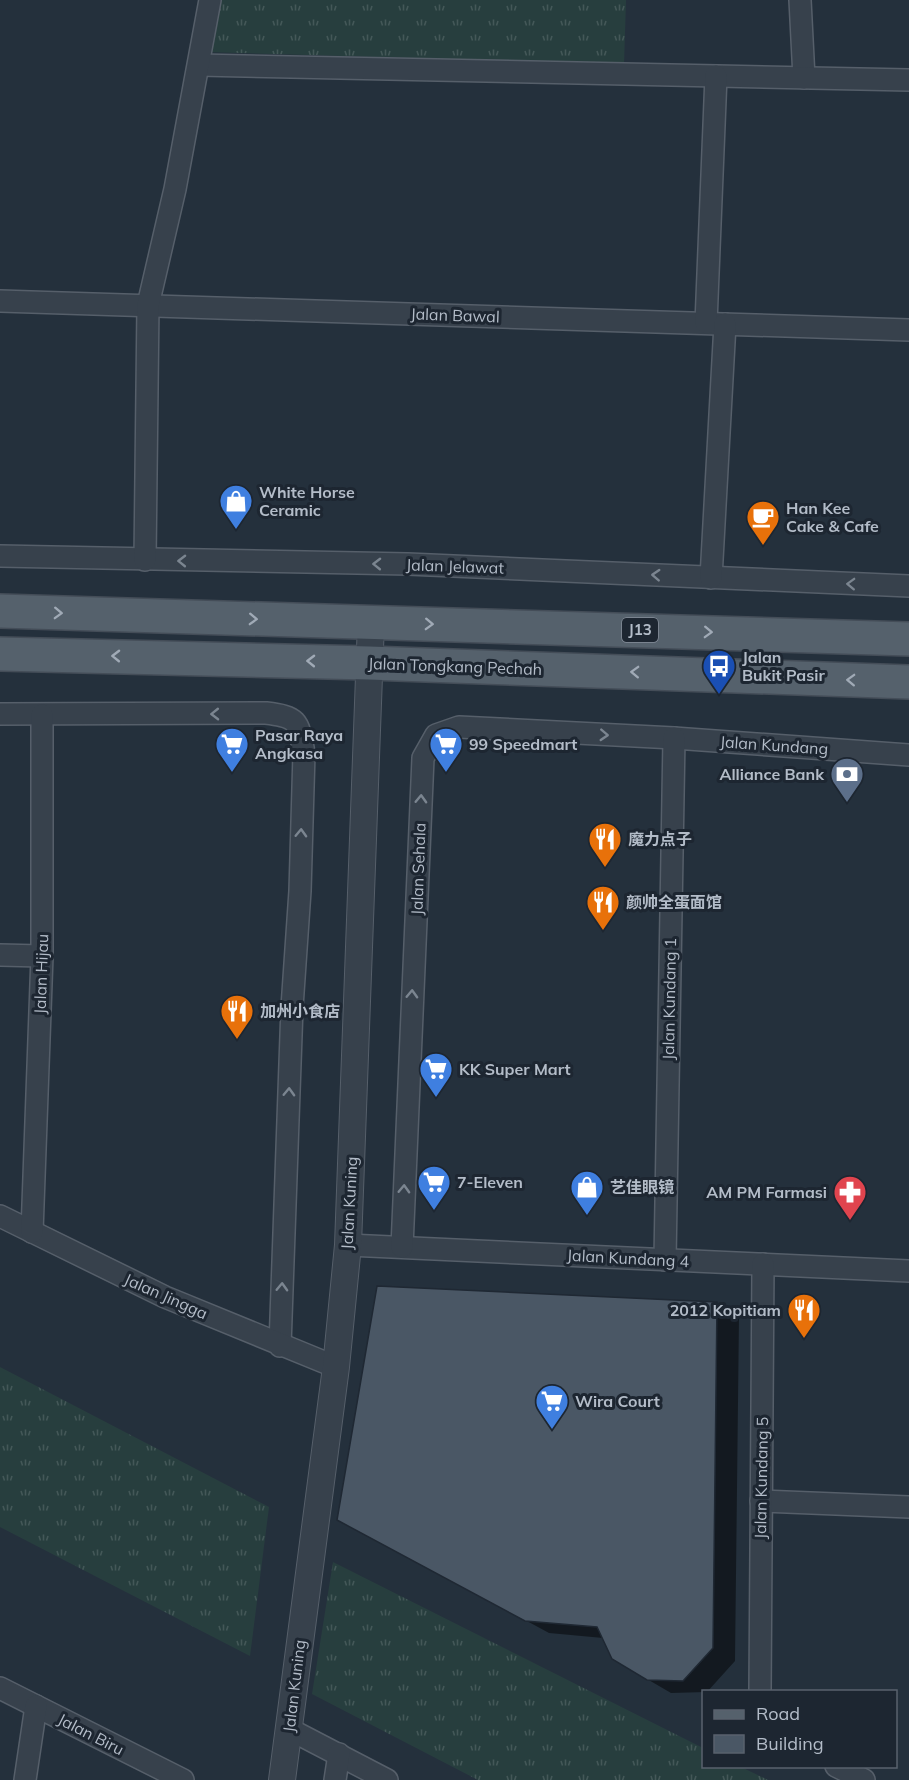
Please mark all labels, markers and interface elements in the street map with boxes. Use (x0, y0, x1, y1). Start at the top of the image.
street label: Jalan Bawal (410, 303, 500, 327)
place label: White Horse Ceramic (259, 482, 355, 520)
shop icon: White Horse Ceramic (218, 483, 254, 530)
place label: Han Kee Cake & Cafe (786, 498, 879, 536)
cafe icon: Han Kee Cake & Cafe (745, 499, 781, 546)
street label: Jalan Jelawat (406, 554, 505, 578)
one-way arrow (178, 555, 187, 567)
one-way arrow (372, 558, 381, 570)
one-way arrow (651, 569, 660, 582)
one-way arrow (846, 577, 855, 590)
one-way arrow (54, 606, 63, 619)
one-way arrow (249, 612, 258, 625)
one-way arrow (425, 618, 434, 630)
road number: J13 (622, 618, 658, 642)
one-way arrow (704, 626, 713, 639)
place label: Jalan Bukit Pasir (742, 647, 825, 685)
bus stop icon: Jalan Bukit Pasir (701, 648, 737, 695)
one-way arrow (111, 650, 120, 663)
street label: Jalan Tongkang Pechah (367, 653, 543, 679)
one-way arrow (306, 655, 315, 668)
one-way arrow (630, 666, 639, 679)
one-way arrow (846, 673, 855, 686)
one-way arrow (211, 708, 220, 720)
place label: Pasar Raya Angkasa (255, 725, 343, 763)
supermarket icon: Pasar Raya Angkasa (214, 726, 250, 773)
supermarket icon: 99 Speedmart (428, 726, 464, 773)
one-way arrow (599, 728, 608, 741)
street label: Jalan Kundang (719, 731, 829, 759)
place label: 99 Speedmart (469, 734, 577, 754)
bank icon: Alliance Bank (829, 756, 865, 803)
place label: Alliance Bank (719, 764, 825, 784)
one-way arrow (414, 794, 427, 803)
restaurant icon: 魔力点子 (587, 821, 623, 868)
street label: Jalan Sehala (406, 822, 430, 916)
one-way arrow (295, 828, 308, 837)
place label: 魔力点子 (628, 829, 692, 849)
restaurant icon: 颜帅全蛋面馆 (585, 884, 621, 931)
place label: 颜帅全蛋面馆 (626, 892, 722, 912)
street label: Jalan Hijau (30, 933, 52, 1015)
street label: Jalan Kundang 1 (658, 938, 680, 1060)
one-way arrow (406, 989, 419, 998)
restaurant icon: 加州小食店 (219, 993, 255, 1040)
place label: 加州小食店 (260, 1001, 340, 1021)
supermarket icon: KK Super Mart (418, 1051, 454, 1098)
place label: KK Super Mart (459, 1059, 571, 1079)
one-way arrow (283, 1088, 295, 1097)
street label: Jalan Kuning (337, 1156, 361, 1250)
supermarket icon: 7-Eleven (416, 1164, 452, 1211)
shop icon: 艺佳眼镜 (569, 1169, 605, 1216)
place label: 7-Eleven (457, 1172, 523, 1192)
pharmacy icon: AM PM Farmasi (832, 1174, 868, 1221)
place label: 艺佳眼镜 (610, 1177, 674, 1197)
place label: AM PM Farmasi (706, 1182, 827, 1202)
one-way arrow (398, 1184, 411, 1193)
street label: Jalan Kundang 4 (566, 1245, 690, 1271)
street label: Jalan Jingga (121, 1269, 211, 1323)
one-way arrow (276, 1283, 289, 1292)
restaurant icon: 2012 Kopitiam (786, 1292, 822, 1339)
place label: 2012 Kopitiam (670, 1300, 781, 1320)
supermarket icon: Wira Court (534, 1383, 570, 1430)
place label: Wira Court (575, 1391, 660, 1411)
street label: Jalan Kundang 5 (750, 1417, 772, 1539)
street label: Jalan Kuning (278, 1639, 310, 1733)
legend (702, 1690, 897, 1768)
text: Road (756, 1702, 800, 1725)
street label: Jalan Biru (55, 1709, 127, 1759)
text: Building (756, 1732, 824, 1755)

